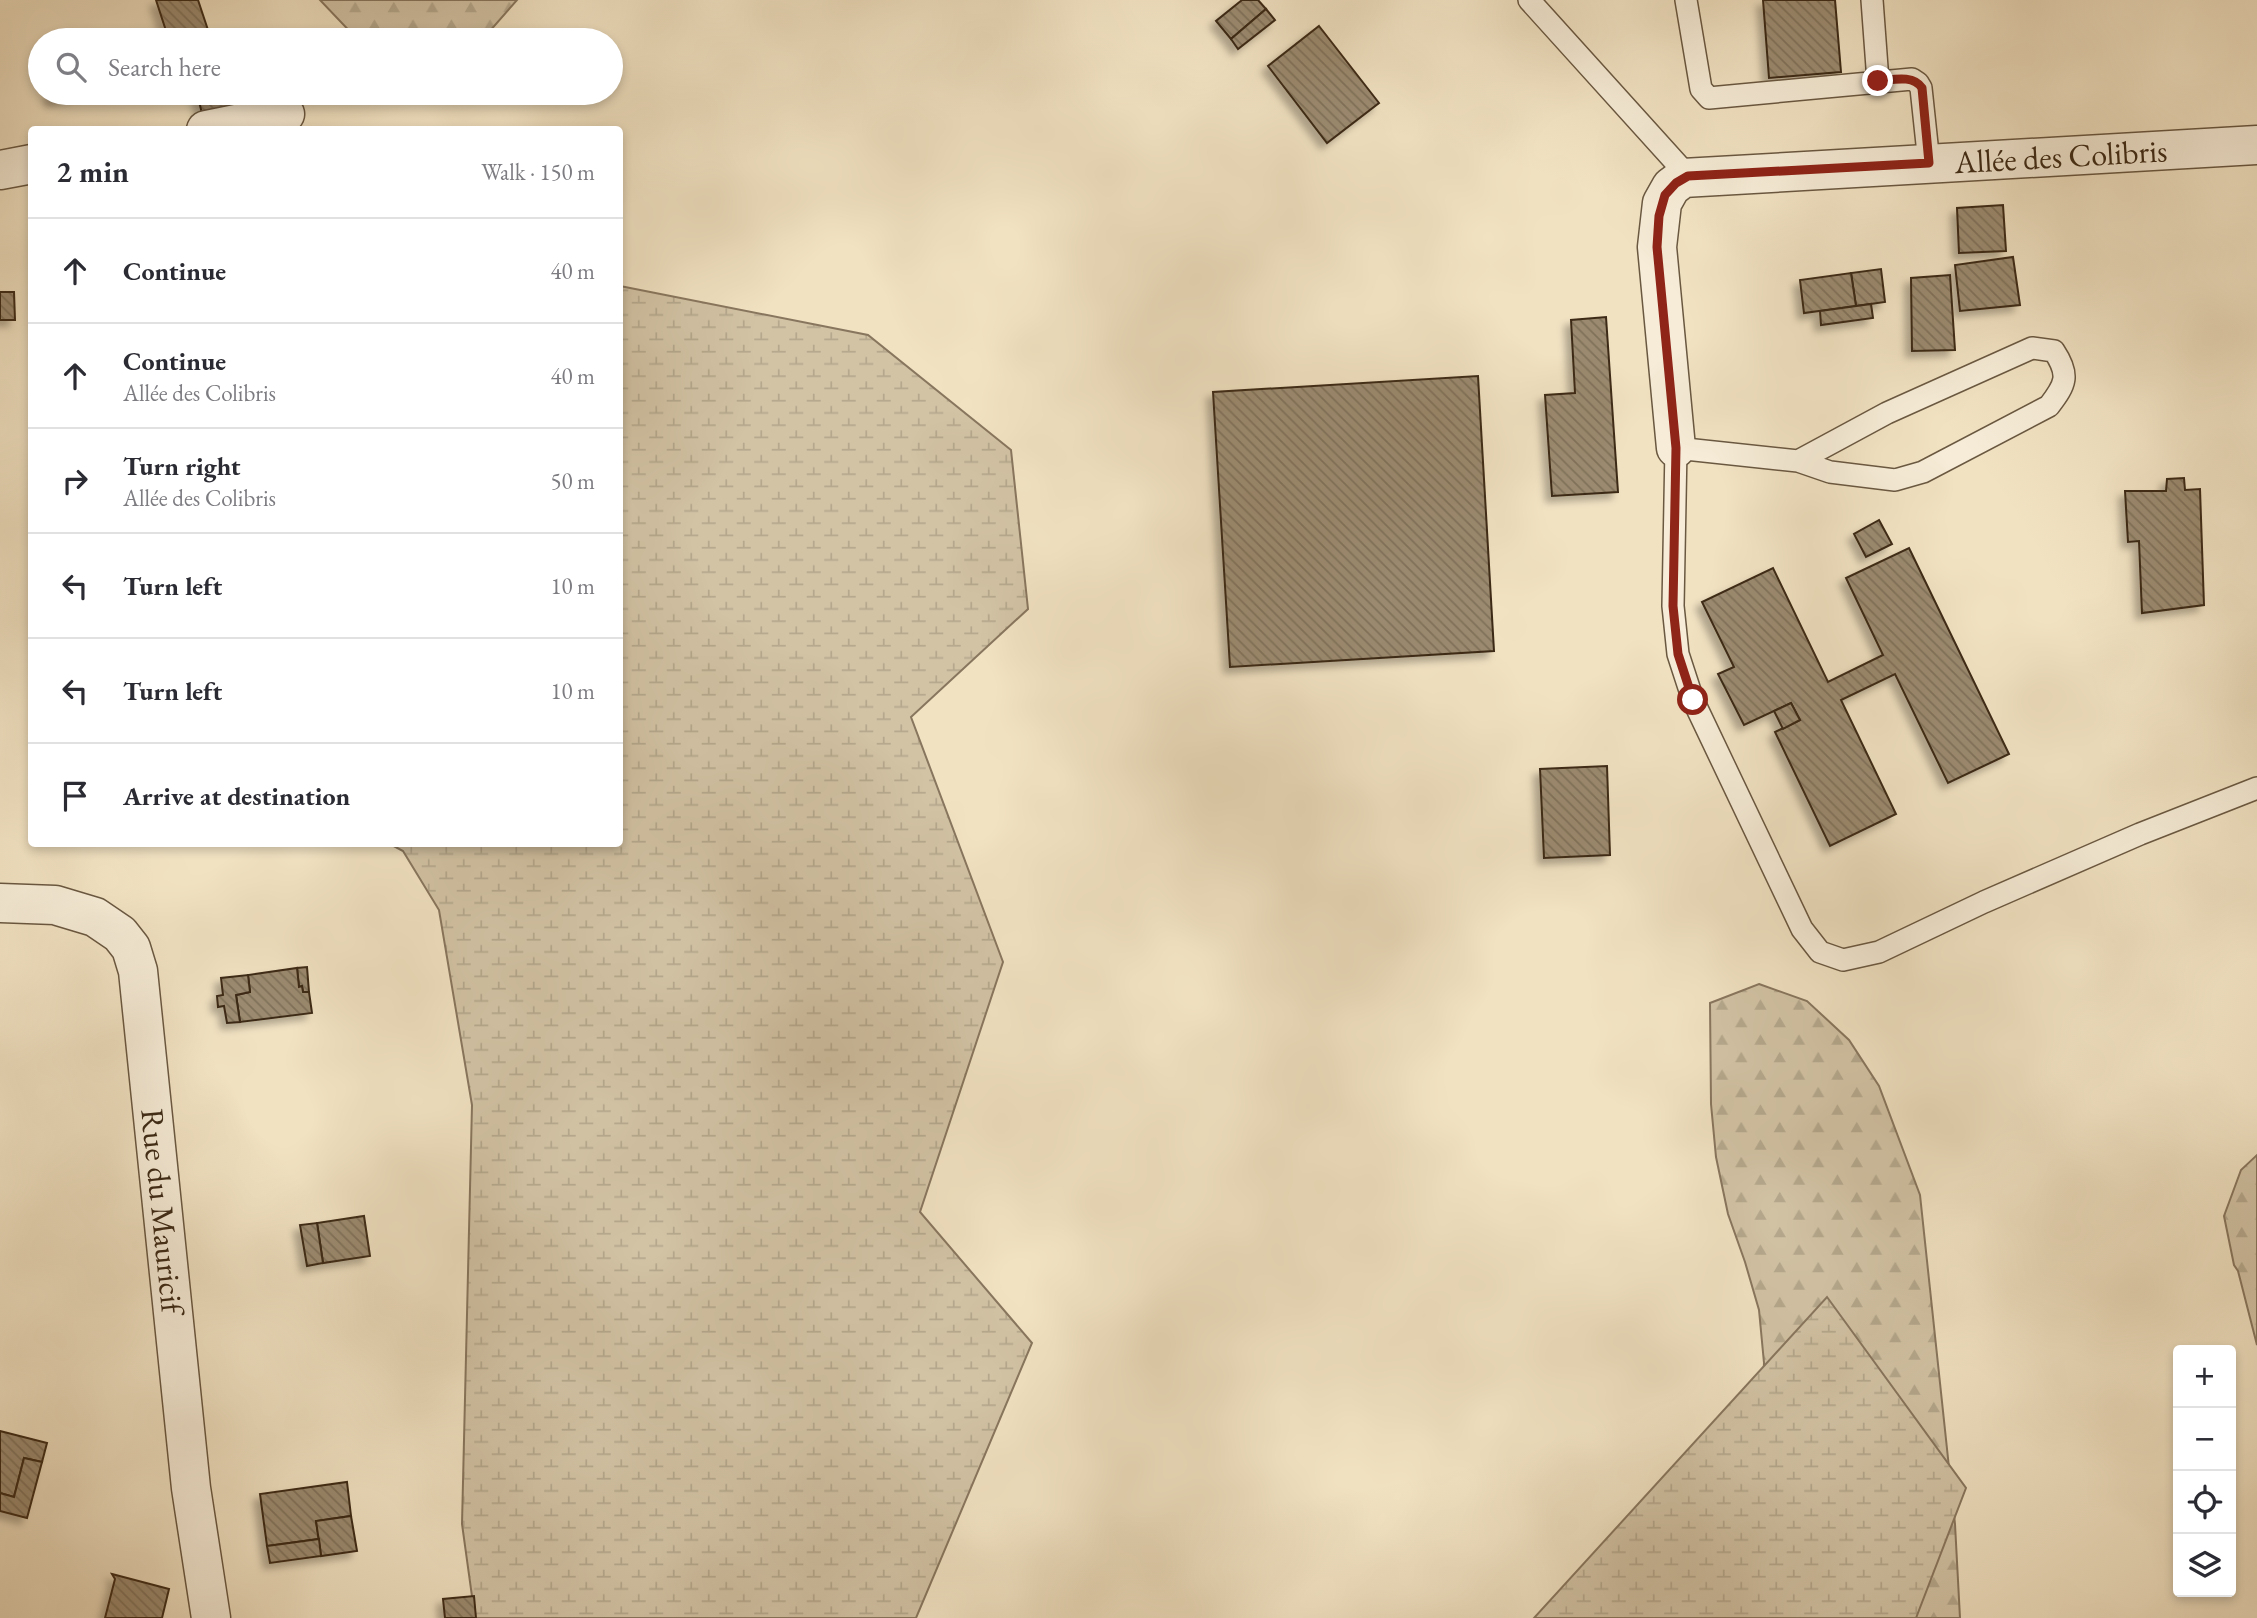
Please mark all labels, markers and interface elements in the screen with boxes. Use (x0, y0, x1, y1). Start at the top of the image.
search box (28, 28, 623, 105)
icon: search (52, 48, 90, 86)
text: Search here (108, 50, 221, 84)
route end (1862, 65, 1893, 96)
street label: Allée des Colibris (1952, 129, 2168, 183)
text: 2 min (56, 152, 129, 191)
text: Walk · 150 m (481, 157, 595, 187)
icon: ahead (56, 252, 94, 290)
text: Continue (123, 254, 226, 288)
text: 40 m (550, 256, 595, 286)
text: Continue (123, 344, 226, 378)
icon: ahead (56, 357, 94, 395)
text: 40 m (550, 361, 595, 391)
text: Allée des Colibris (123, 378, 276, 408)
text: Turn right (123, 449, 241, 483)
icon: right (56, 462, 94, 500)
text: 50 m (550, 466, 595, 496)
text: Allée des Colibris (123, 483, 276, 513)
icon: left (56, 567, 94, 605)
text: Turn left (123, 569, 222, 603)
text: 10 m (550, 571, 595, 601)
icon: left (56, 672, 94, 710)
text: Turn left (123, 674, 222, 708)
text: 10 m (550, 676, 595, 706)
route start (1677, 684, 1708, 715)
icon: arrive (56, 777, 94, 815)
text: Arrive at destination (123, 779, 350, 813)
street label: Rue du Mauricif (131, 1106, 194, 1319)
map controls (2173, 1345, 2236, 1597)
button: + (2173, 1345, 2236, 1408)
button: − (2173, 1408, 2236, 1471)
button: locate (2173, 1471, 2236, 1534)
button: layers (2173, 1534, 2236, 1597)

